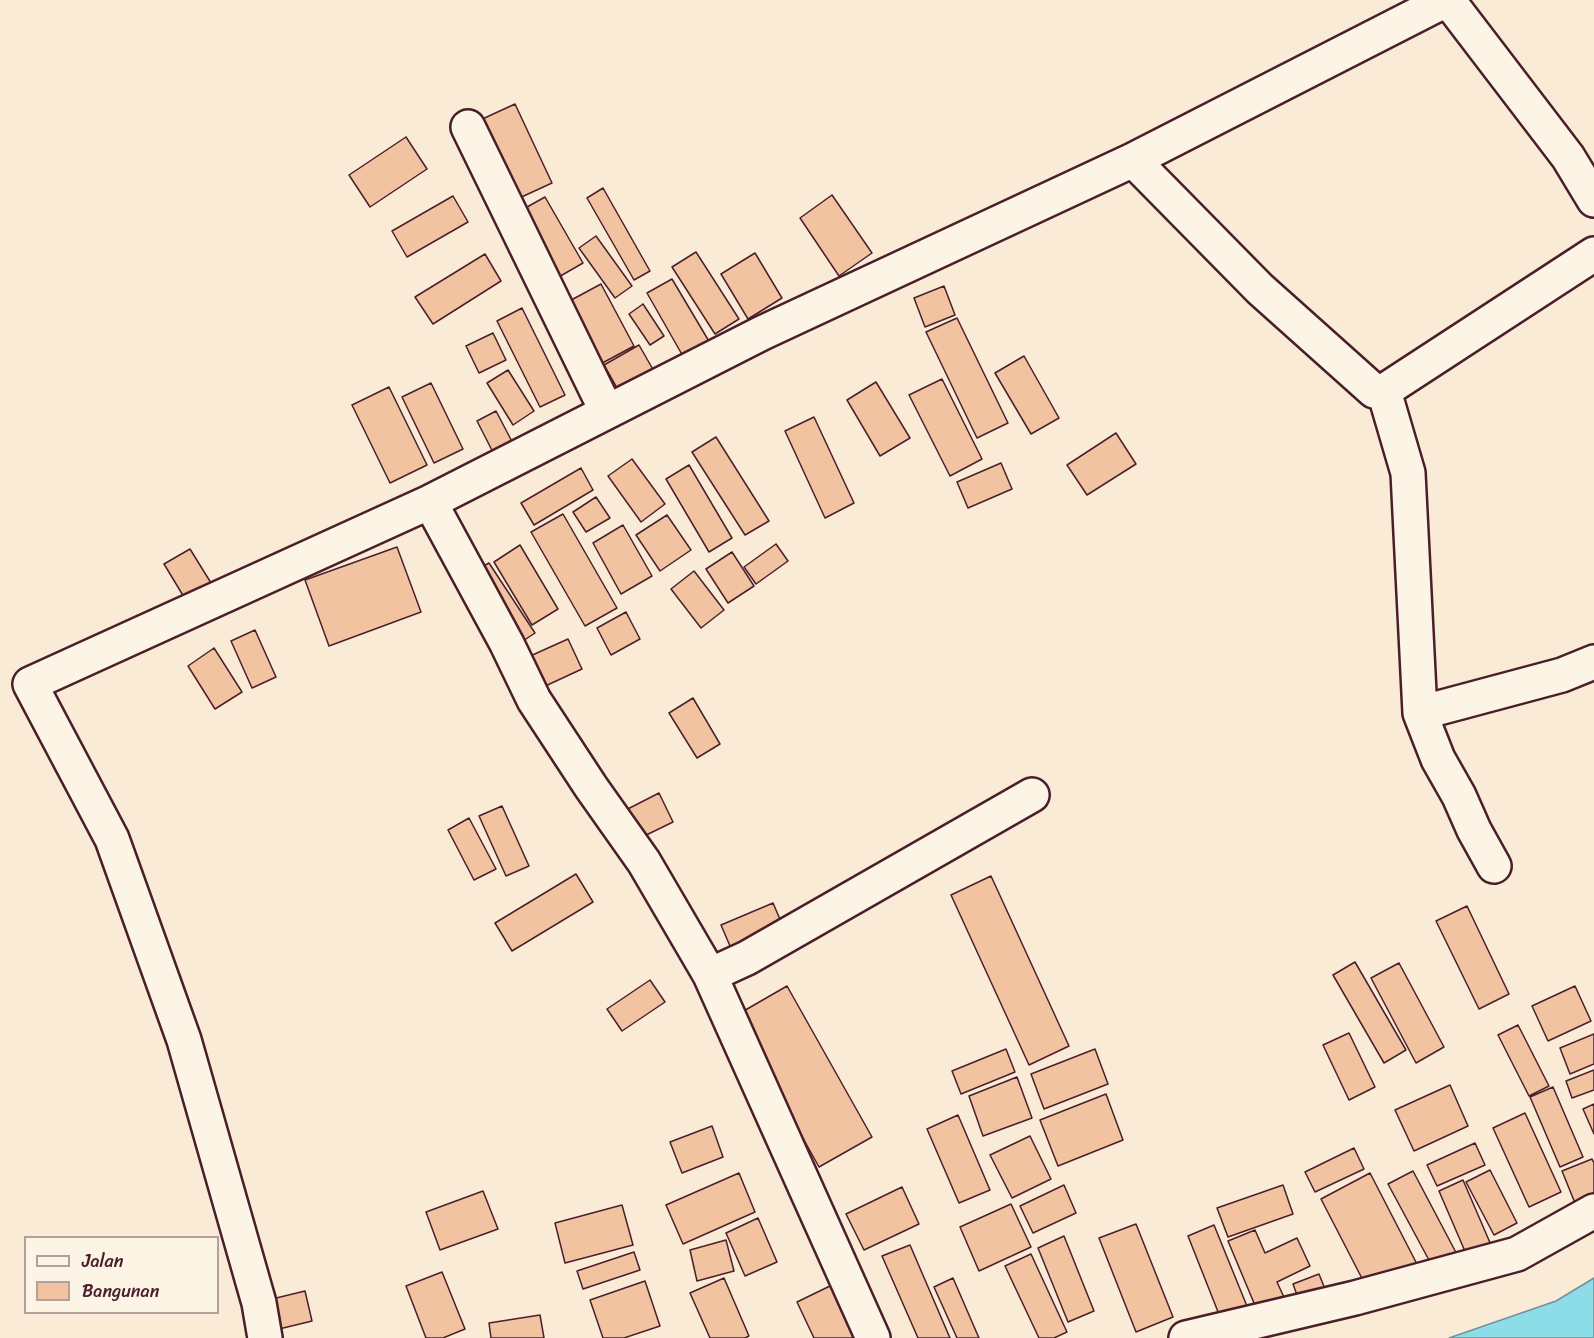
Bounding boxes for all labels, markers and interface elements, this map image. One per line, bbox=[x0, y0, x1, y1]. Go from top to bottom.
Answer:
legend bbox=[24, 1236, 219, 1314]
text: Jalan bbox=[82, 1245, 123, 1277]
text: Bangunan bbox=[82, 1275, 159, 1307]

